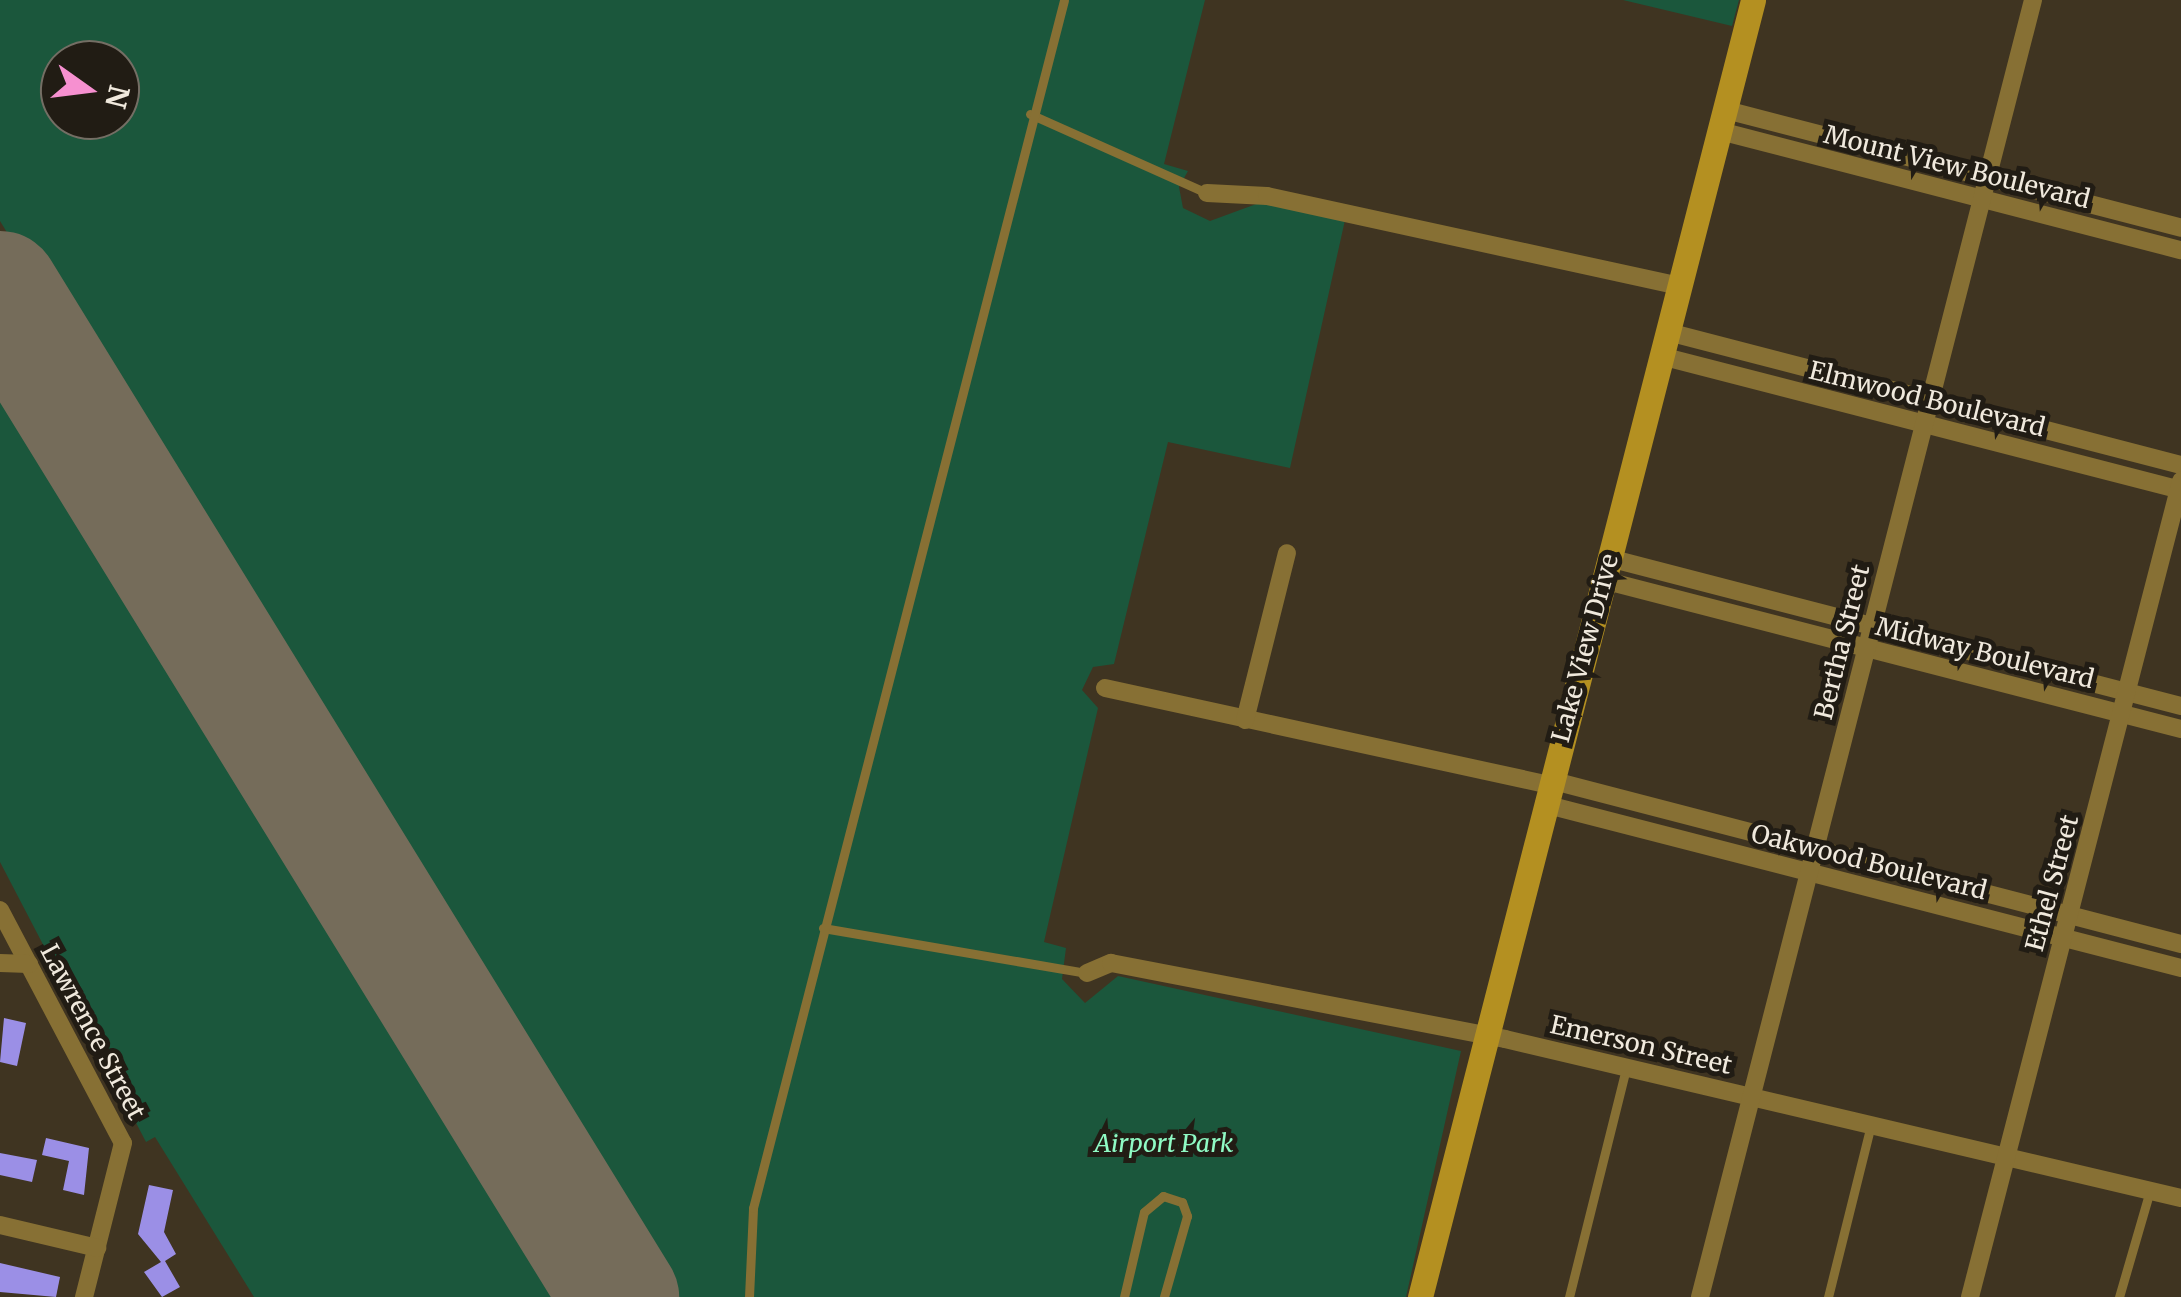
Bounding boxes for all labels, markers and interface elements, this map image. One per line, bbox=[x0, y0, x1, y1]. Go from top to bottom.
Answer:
north arrow bbox=[40, 40, 140, 140]
text: N bbox=[97, 82, 137, 112]
street label: Mount View Boulevard bbox=[1821, 119, 2093, 215]
street label: Elmwood Boulevard bbox=[1806, 355, 2048, 443]
street label: Lake View Drive bbox=[1545, 551, 1625, 745]
street label: Bertha Street bbox=[1808, 561, 1876, 723]
street label: Midway Boulevard bbox=[1873, 611, 2097, 695]
street label: Ethel Street bbox=[2019, 812, 2085, 954]
street label: Oakwood Boulevard bbox=[1748, 818, 1990, 906]
street label: Lawrence Street bbox=[34, 939, 152, 1125]
street label: Emerson Street bbox=[1547, 1010, 1735, 1080]
park label: Airport Park bbox=[1095, 1128, 1233, 1158]

